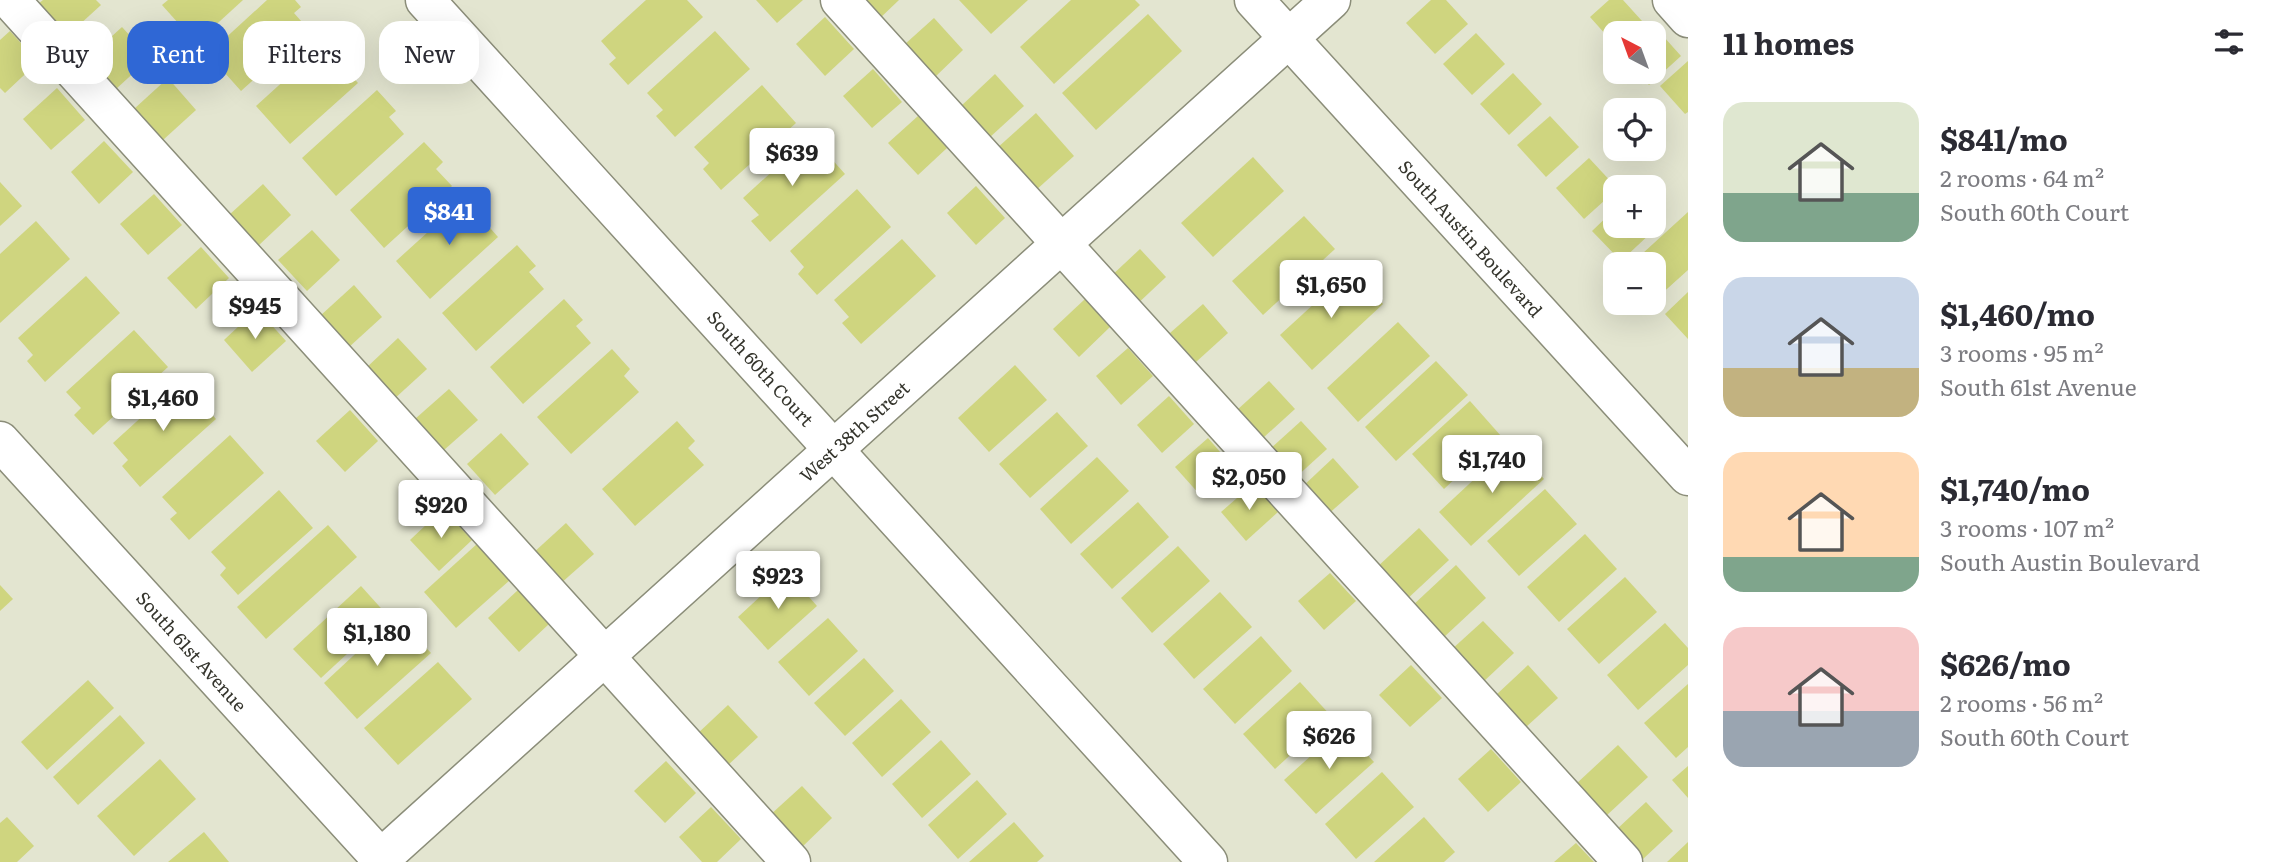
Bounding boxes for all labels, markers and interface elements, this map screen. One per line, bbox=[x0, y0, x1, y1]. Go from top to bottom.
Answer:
text: 11 homes bbox=[1723, 20, 1854, 64]
chip: Buy bbox=[21, 21, 113, 84]
chip: Rent bbox=[127, 21, 229, 84]
chip: Filters bbox=[243, 21, 365, 84]
chip: New bbox=[379, 21, 479, 84]
north arrow bbox=[1603, 21, 1666, 84]
map controls bbox=[1603, 21, 1666, 315]
icon: filters bbox=[2210, 23, 2248, 61]
button: locate bbox=[1603, 98, 1666, 161]
text: $841/mo bbox=[1940, 116, 2068, 160]
pin: $639 bbox=[751, 128, 833, 188]
icon: home bbox=[1779, 130, 1863, 214]
text: $639 bbox=[765, 134, 819, 168]
street label: South Austin Boulevard bbox=[1393, 153, 1549, 323]
text: 2 rooms · 64 m² bbox=[1940, 160, 2104, 194]
button: + bbox=[1603, 175, 1666, 238]
pin: $841 bbox=[408, 188, 490, 247]
text: $841 bbox=[424, 193, 474, 227]
text: South 60th Court bbox=[1940, 194, 2129, 228]
button: − bbox=[1603, 252, 1666, 315]
pin: $1,650 bbox=[1274, 260, 1388, 320]
text: $1,650 bbox=[1296, 266, 1366, 300]
pin: $945 bbox=[214, 282, 296, 341]
text: $945 bbox=[228, 287, 282, 321]
text: $1,460/mo bbox=[1940, 291, 2095, 335]
street label: South 60th Court bbox=[701, 304, 821, 433]
icon: home bbox=[1779, 305, 1863, 389]
text: 3 rooms · 95 m² bbox=[1940, 335, 2104, 369]
text: South 61st Avenue bbox=[1940, 369, 2137, 403]
pin: $1,460 bbox=[106, 374, 220, 433]
street label: West 38th Street bbox=[793, 374, 916, 488]
text: $1,460 bbox=[127, 379, 199, 413]
pin: $1,740 bbox=[1435, 435, 1549, 495]
text: $1,740 bbox=[1458, 441, 1526, 475]
pin: $2,050 bbox=[1192, 452, 1306, 512]
text: $2,050 bbox=[1212, 458, 1286, 492]
text: $1,740/mo bbox=[1940, 466, 2090, 510]
pin: $920 bbox=[400, 480, 482, 540]
icon: home bbox=[1779, 480, 1863, 564]
text: $920 bbox=[414, 486, 468, 520]
text: 3 rooms · 107 m² bbox=[1940, 510, 2114, 544]
text: South Austin Boulevard bbox=[1940, 544, 2200, 578]
pin: $923 bbox=[737, 552, 819, 611]
text: $923 bbox=[752, 557, 804, 591]
street label: South 61st Avenue bbox=[130, 585, 254, 717]
pin: $1,180 bbox=[320, 608, 434, 668]
text: $1,180 bbox=[343, 614, 411, 648]
text: $626/mo bbox=[1940, 641, 2071, 685]
icon: home bbox=[1779, 655, 1863, 739]
text: 2 rooms · 56 m² bbox=[1940, 685, 2103, 719]
pin: $626 bbox=[1288, 712, 1370, 771]
text: $626 bbox=[1303, 717, 1355, 751]
text: South 60th Court bbox=[1940, 719, 2129, 753]

